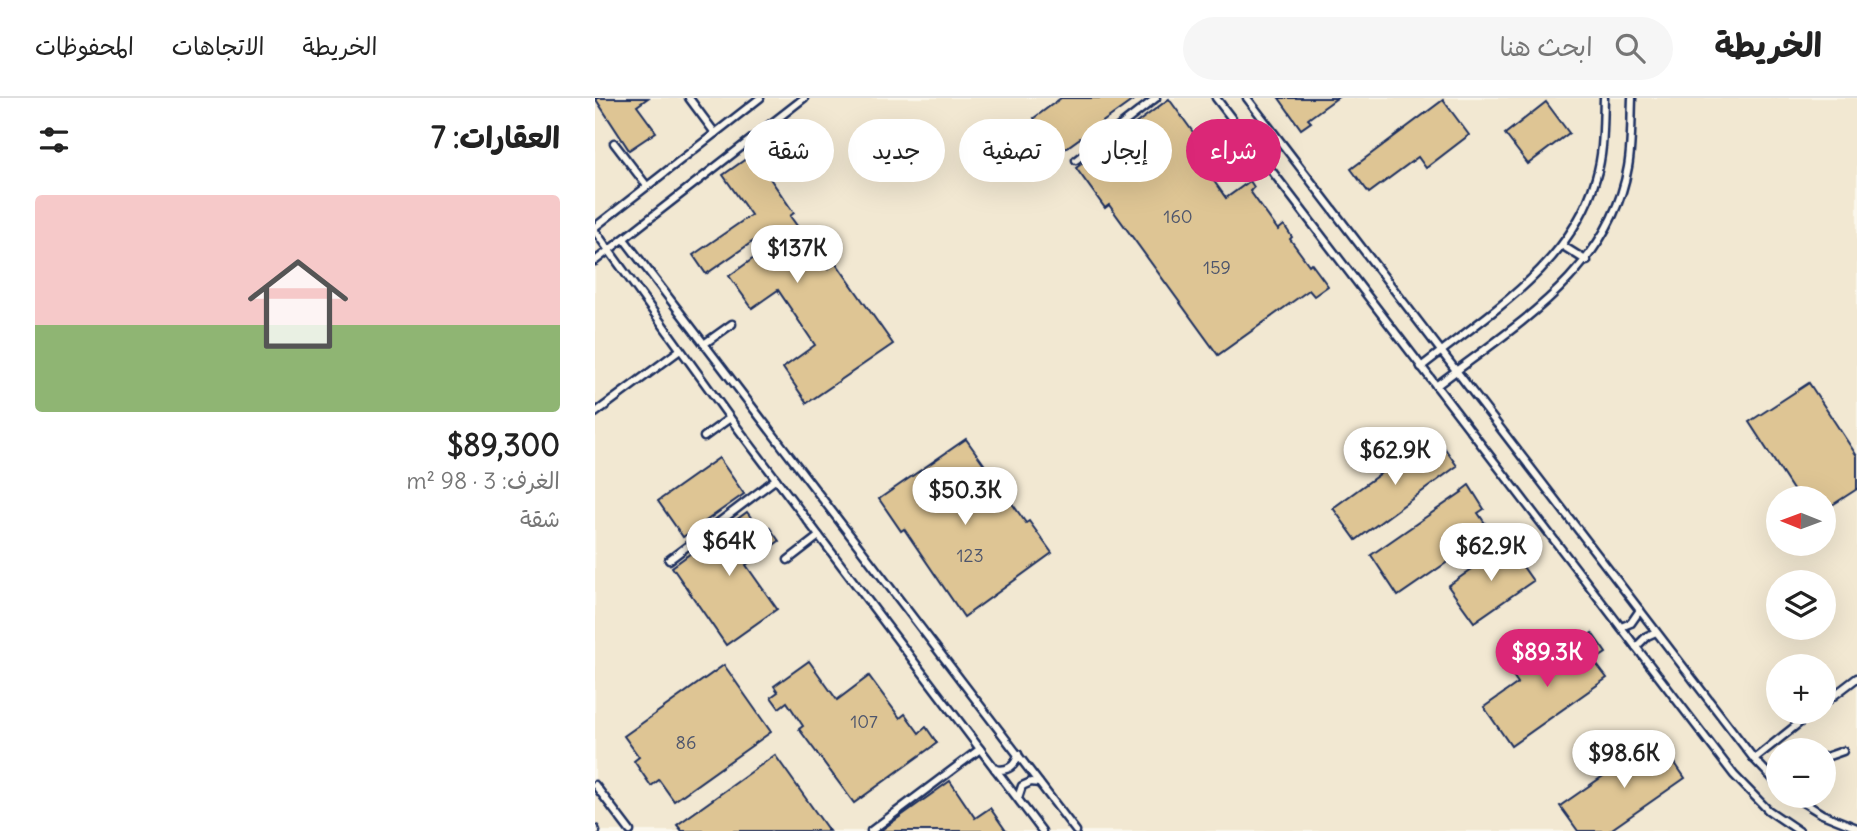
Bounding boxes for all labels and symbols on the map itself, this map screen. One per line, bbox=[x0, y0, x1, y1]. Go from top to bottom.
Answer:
house number: 160 bbox=[1163, 205, 1193, 228]
pin: $137K bbox=[748, 226, 846, 285]
house number: 159 bbox=[1203, 256, 1231, 279]
pin: $62.9K bbox=[1338, 428, 1452, 487]
pin: $50.3K bbox=[908, 468, 1022, 527]
north arrow bbox=[1766, 486, 1836, 556]
pin: $64K bbox=[688, 518, 770, 578]
pin: $62.9K bbox=[1434, 524, 1548, 583]
house number: 123 bbox=[956, 544, 984, 567]
pin: $89.3K bbox=[1490, 630, 1604, 689]
house number: 107 bbox=[850, 710, 878, 733]
pin: $98.6K bbox=[1567, 730, 1681, 790]
house number: 86 bbox=[676, 731, 696, 754]

